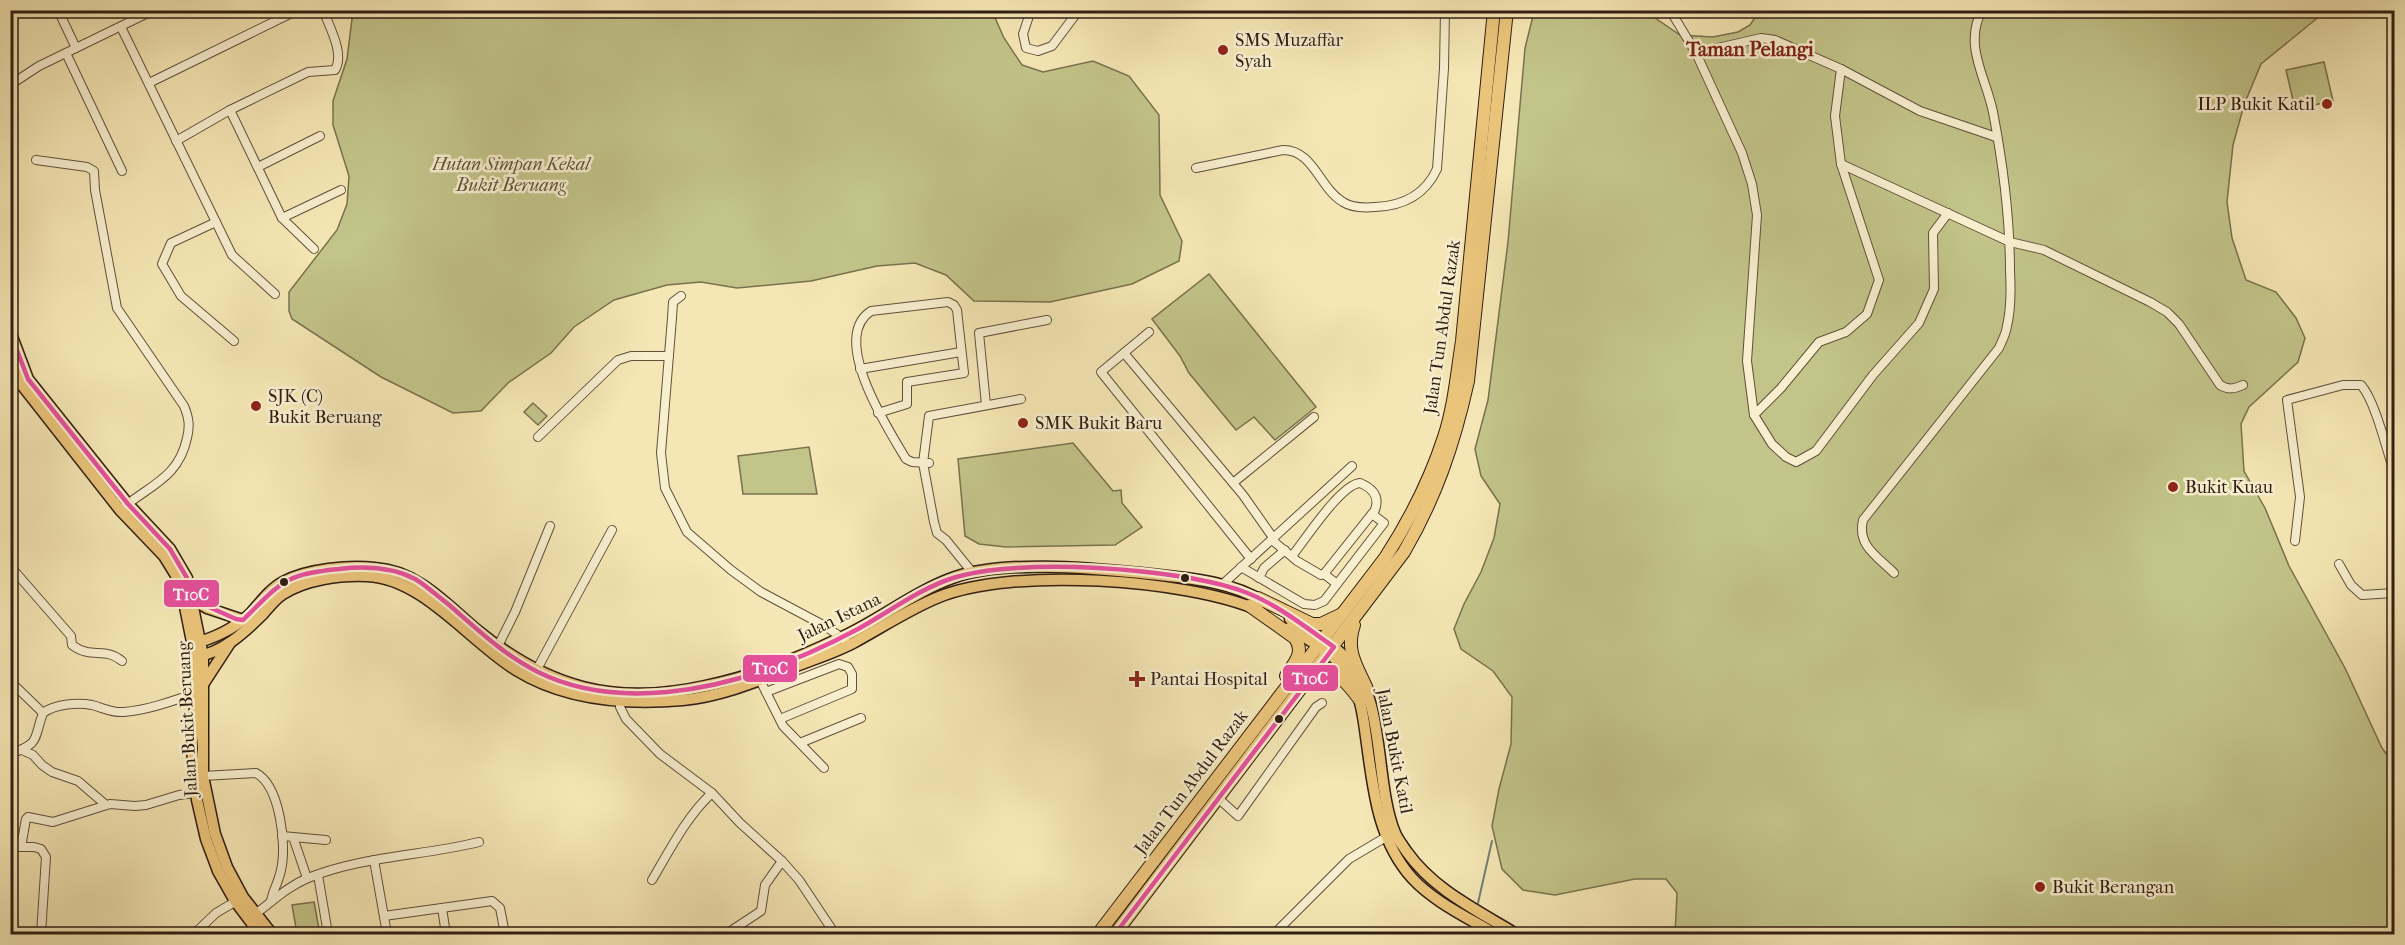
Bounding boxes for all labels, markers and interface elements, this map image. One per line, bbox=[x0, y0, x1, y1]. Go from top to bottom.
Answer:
place label: SMS Muzaffar Syah bbox=[1235, 30, 1344, 72]
district label: Taman Pelangi bbox=[1685, 38, 1815, 61]
marker: SMS Muzaffar Syah bbox=[1216, 43, 1230, 57]
place label: ILP Bukit Katil bbox=[2197, 94, 2315, 115]
marker: ILP Bukit Katil bbox=[2320, 97, 2334, 111]
park label: Hutan Simpan Kekal Bukit Beruang bbox=[431, 154, 592, 196]
street label: Jalan Tun Abdul Razak bbox=[1420, 238, 1465, 417]
place label: SJK (C) Bukit Beruang bbox=[268, 386, 382, 428]
marker: SJK (C) Bukit Beruang bbox=[249, 399, 263, 413]
place label: SMK Bukit Baru bbox=[1035, 413, 1162, 434]
marker: SMK Bukit Baru bbox=[1016, 416, 1030, 430]
place label: Bukit Kuau bbox=[2185, 477, 2273, 498]
marker: Bukit Kuau bbox=[2166, 480, 2180, 494]
unlabelled marker bbox=[1179, 572, 1191, 584]
unlabelled marker bbox=[278, 576, 290, 588]
line badge: T10C bbox=[163, 579, 220, 608]
text: T10C bbox=[172, 585, 209, 604]
street label: Jalan Istana bbox=[793, 588, 885, 647]
street label: Jalan Bukit Beruang bbox=[173, 640, 202, 799]
line badge: T10C bbox=[742, 654, 798, 683]
text: T10C bbox=[751, 659, 788, 678]
line badge: T10C bbox=[1282, 664, 1339, 692]
place label: Pantai Hospital bbox=[1150, 669, 1268, 690]
text: T10C bbox=[1291, 669, 1328, 688]
marker: Pantai Hospital bbox=[1128, 670, 1146, 688]
street label: Jalan Bukit Katil bbox=[1372, 685, 1417, 816]
street label: Jalan Tun Abdul Razak bbox=[1129, 705, 1253, 860]
unlabelled marker bbox=[1273, 713, 1285, 725]
place label: Bukit Berangan bbox=[2052, 877, 2175, 898]
marker: Bukit Berangan bbox=[2033, 880, 2047, 894]

